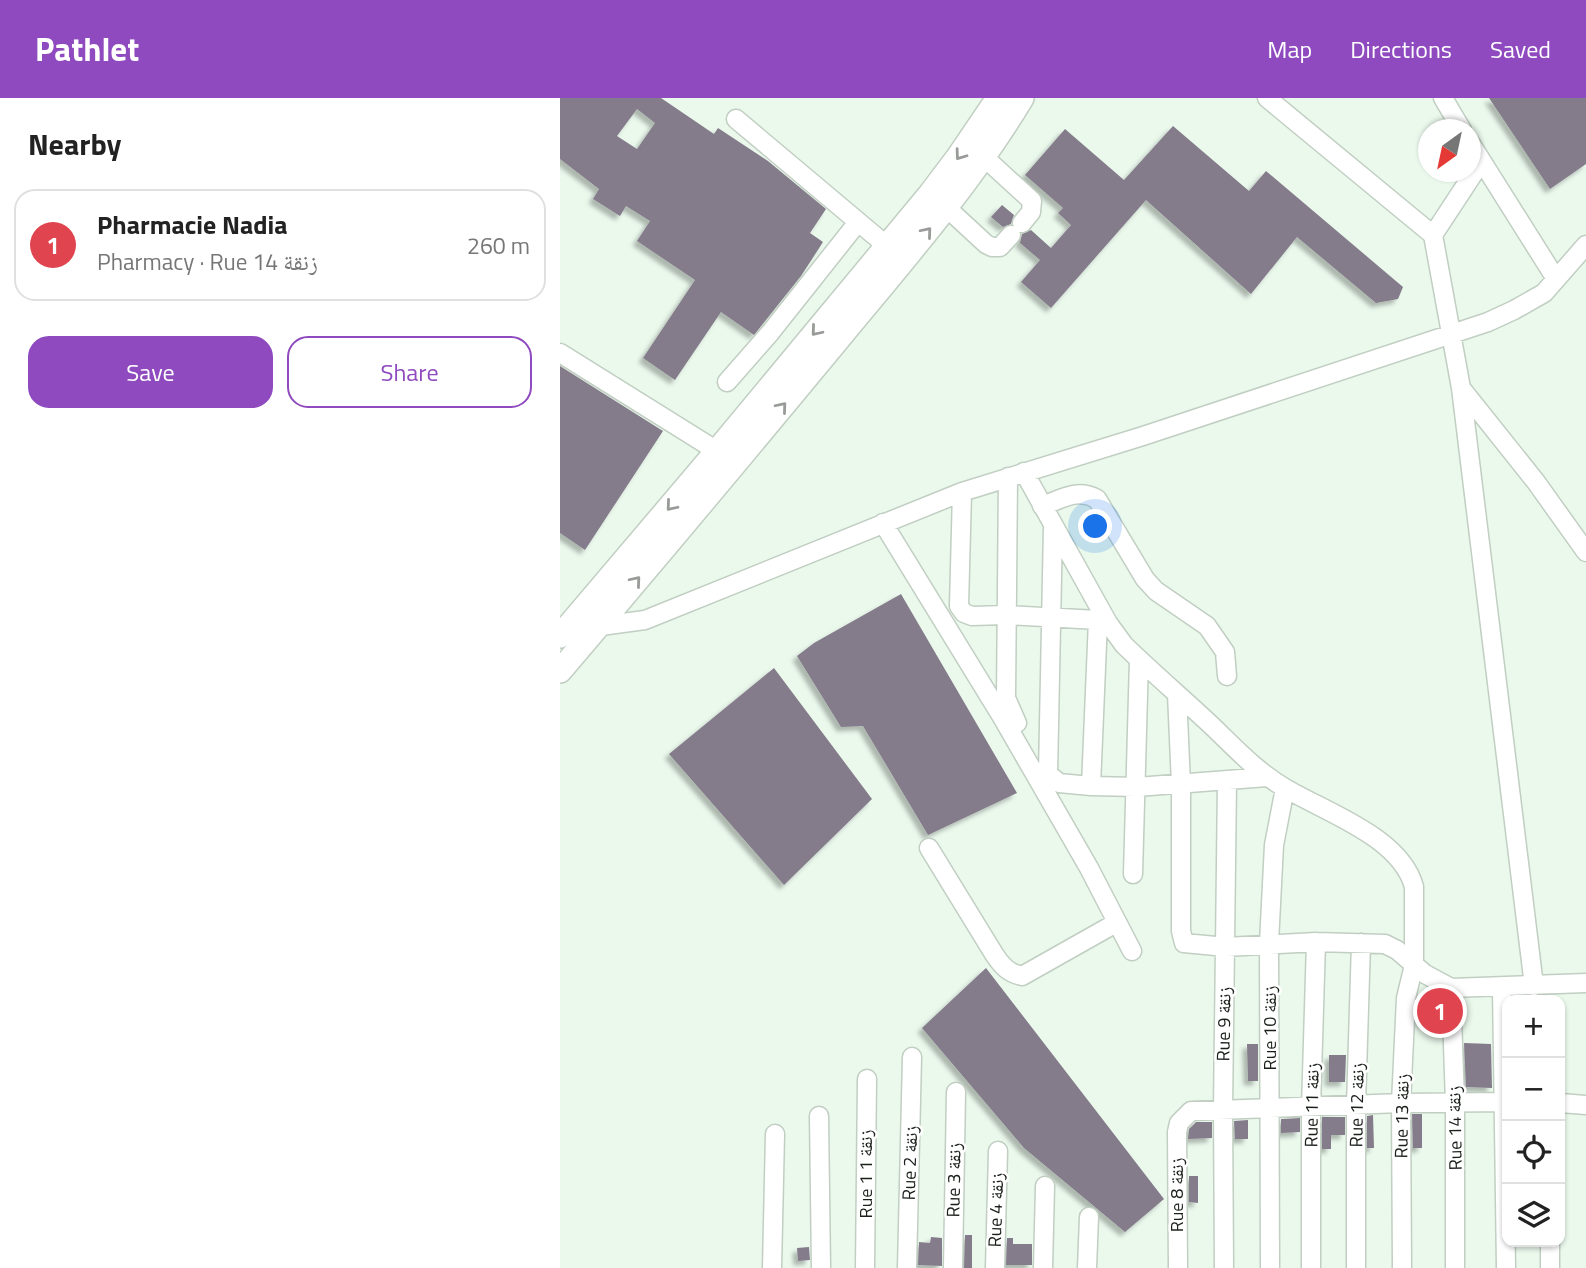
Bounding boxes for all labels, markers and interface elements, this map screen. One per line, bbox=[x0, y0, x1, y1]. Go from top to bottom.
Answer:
text: Pathlet bbox=[35, 24, 139, 74]
text: Map bbox=[1267, 31, 1312, 67]
text: Directions bbox=[1350, 31, 1452, 67]
text: Saved bbox=[1490, 31, 1551, 67]
north arrow bbox=[1418, 119, 1481, 182]
text: Nearby bbox=[28, 121, 121, 167]
one-way arrow bbox=[956, 147, 968, 160]
text: Pharmacie Nadia bbox=[97, 205, 288, 244]
one-way arrow bbox=[919, 227, 931, 240]
text: 1 bbox=[47, 228, 59, 263]
text: 260 m bbox=[467, 228, 530, 263]
text: Pharmacy · Rue 14 زنقة bbox=[97, 244, 318, 279]
one-way arrow bbox=[812, 323, 824, 336]
button: Save bbox=[28, 336, 273, 408]
button: Share bbox=[287, 336, 532, 408]
one-way arrow bbox=[774, 402, 786, 415]
one-way arrow bbox=[667, 498, 679, 511]
your location bbox=[1078, 509, 1112, 543]
one-way arrow bbox=[628, 577, 640, 590]
pin: 1 bbox=[1417, 985, 1463, 1037]
street label: Rue 9 زنقة bbox=[1209, 986, 1238, 1062]
street label: Rue 10 زنقة bbox=[1256, 986, 1283, 1070]
map controls bbox=[1502, 995, 1565, 1247]
button: + bbox=[1502, 995, 1565, 1058]
button: − bbox=[1502, 1058, 1565, 1121]
street label: Rue 11 زنقة bbox=[1297, 1062, 1326, 1148]
street label: Rue 12 زنقة bbox=[1342, 1062, 1371, 1148]
street label: Rue 13 زنقة bbox=[1387, 1073, 1416, 1159]
street label: Rue 14 زنقة bbox=[1440, 1085, 1469, 1171]
button: locate bbox=[1502, 1121, 1565, 1184]
street label: Rue 2 زنقة bbox=[895, 1125, 924, 1201]
street label: Rue 1 زنقة 1 bbox=[852, 1130, 879, 1218]
street label: Rue 3 زنقة bbox=[939, 1142, 968, 1218]
street label: Rue 8 زنقة bbox=[1163, 1158, 1190, 1232]
street label: Rue 4 زنقة bbox=[981, 1172, 1010, 1248]
button: layers bbox=[1502, 1184, 1565, 1247]

